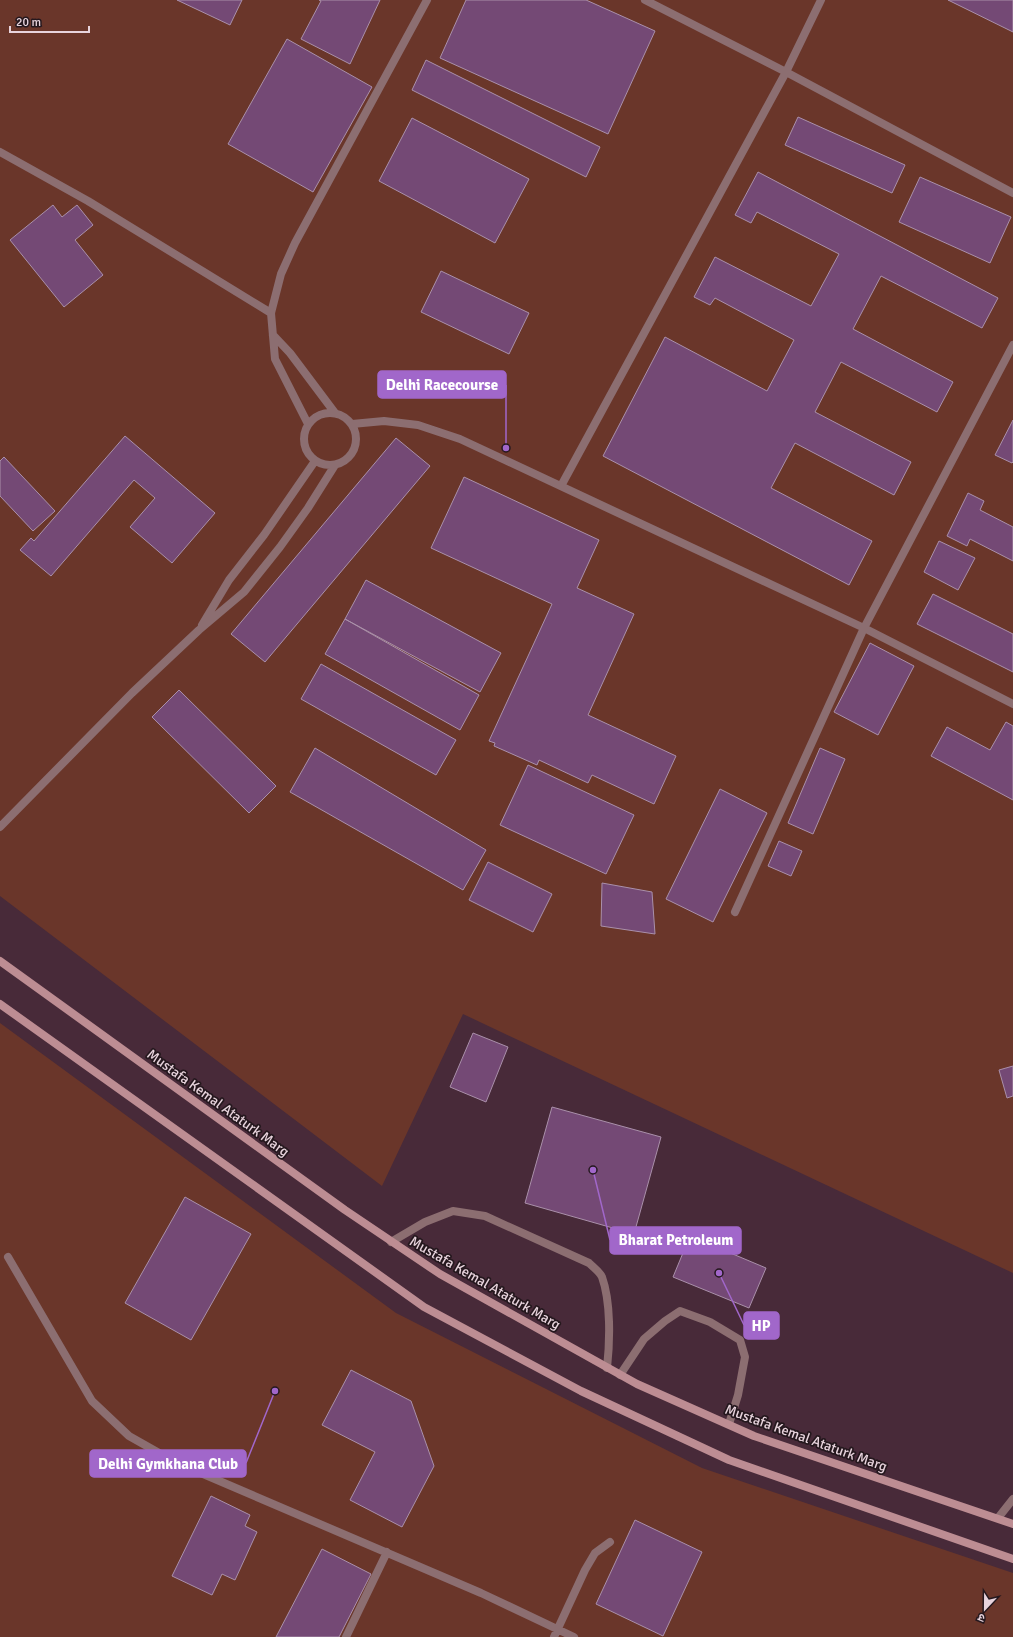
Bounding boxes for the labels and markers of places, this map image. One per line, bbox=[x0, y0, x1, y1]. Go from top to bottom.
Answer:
callout: Delhi Racecourse bbox=[378, 371, 506, 398]
callout: Bharat Petroleum bbox=[610, 1227, 741, 1254]
callout: HP bbox=[744, 1312, 779, 1339]
callout: Delhi Gymkhana Club bbox=[90, 1450, 246, 1477]

